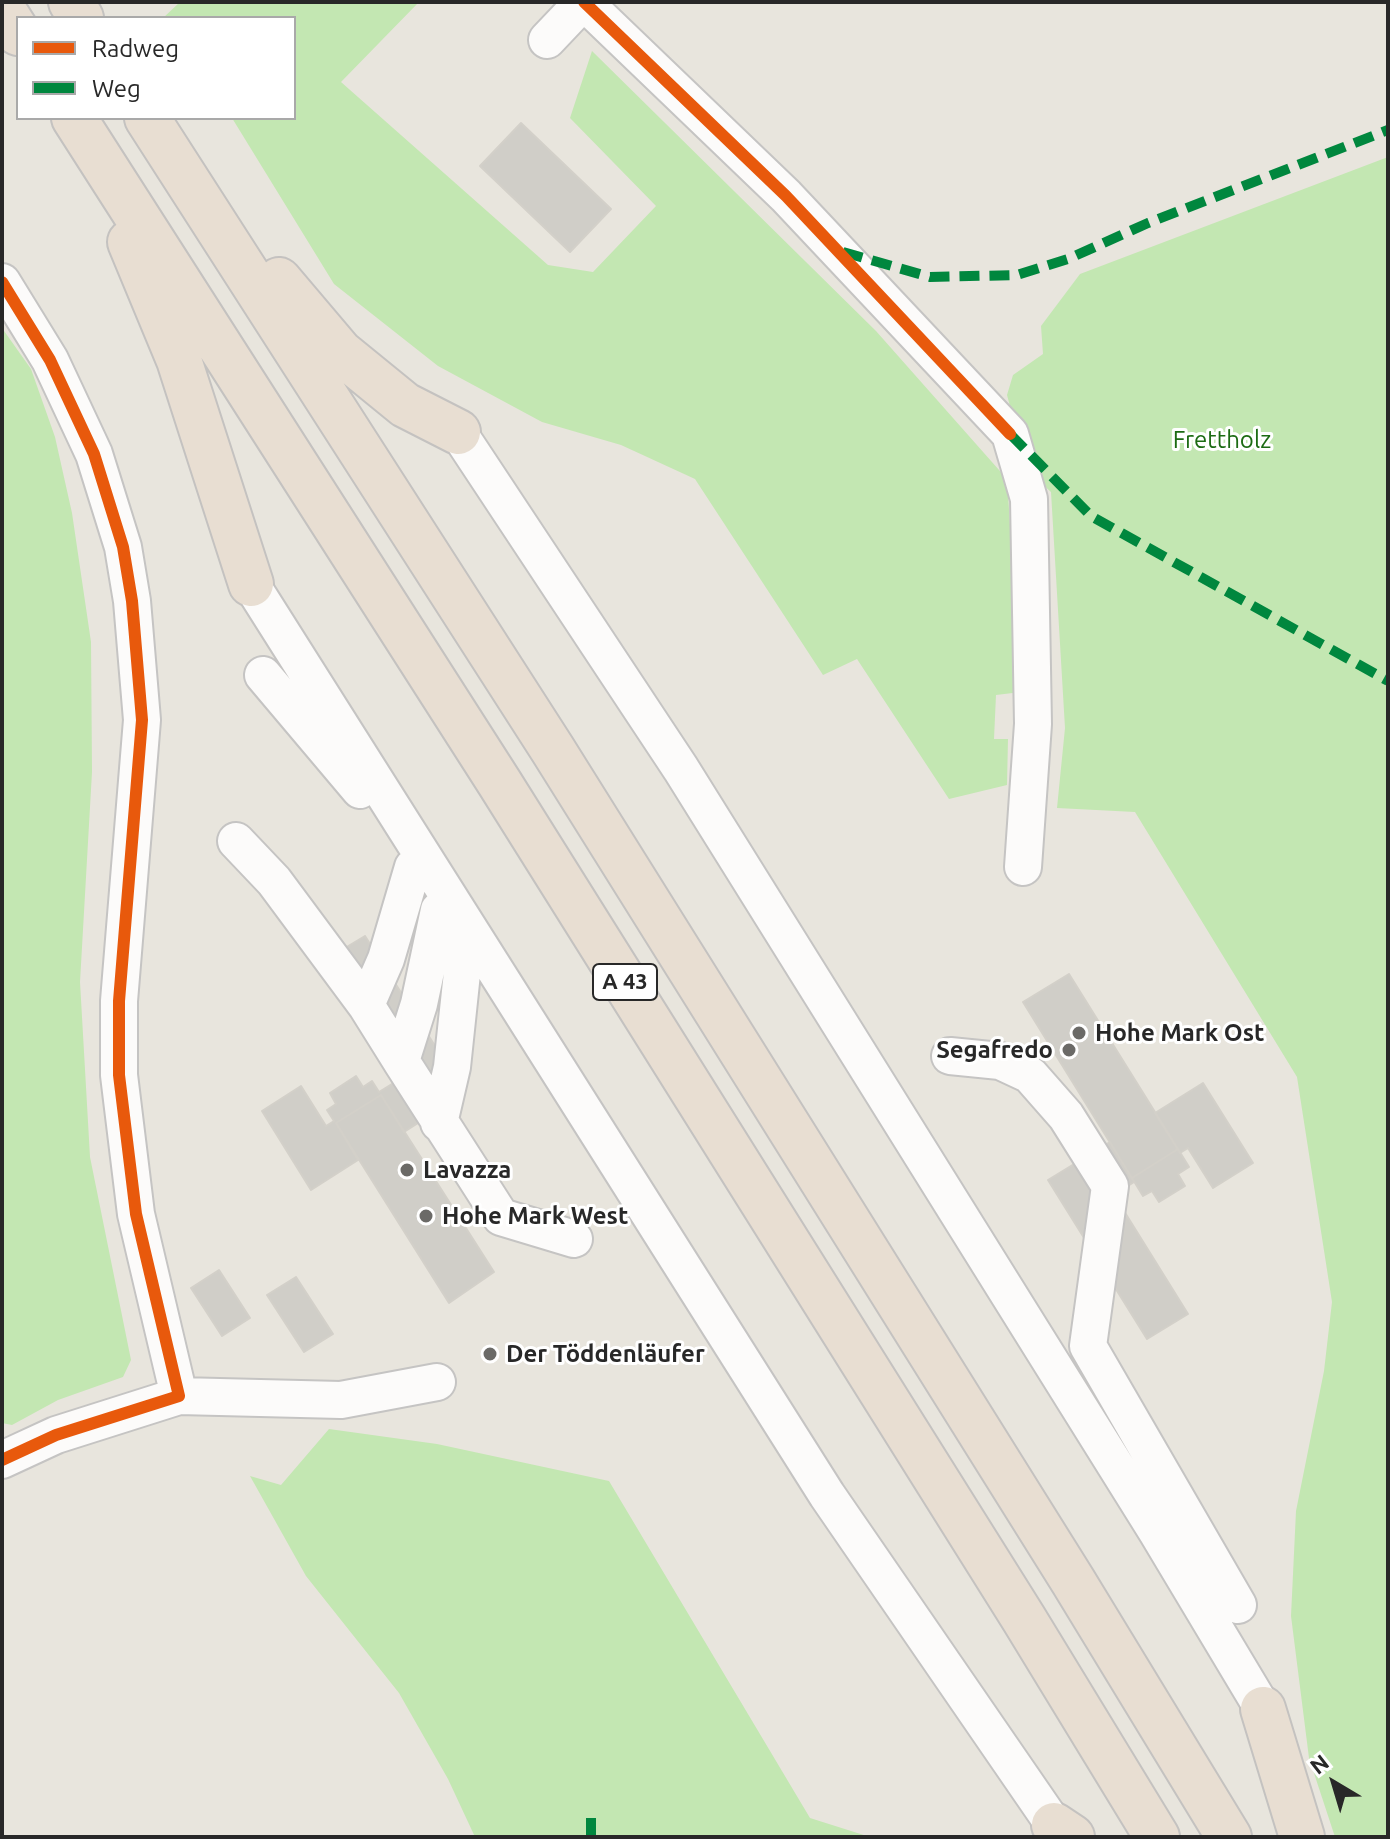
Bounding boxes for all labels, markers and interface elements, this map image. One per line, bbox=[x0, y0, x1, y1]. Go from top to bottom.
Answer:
legend bbox=[16, 16, 296, 120]
text: Radweg bbox=[92, 35, 179, 62]
text: Weg bbox=[92, 75, 141, 102]
park label: Frettholz bbox=[1173, 426, 1271, 454]
road number: A 43 bbox=[593, 964, 657, 1000]
place label: Hohe Mark Ost bbox=[1095, 1019, 1264, 1047]
marker: Hohe Mark Ost bbox=[1070, 1024, 1088, 1042]
place label: Segafredo bbox=[936, 1036, 1053, 1064]
marker: Segafredo bbox=[1060, 1041, 1078, 1059]
place label: Lavazza bbox=[423, 1156, 511, 1184]
marker: Lavazza bbox=[398, 1161, 416, 1179]
place label: Hohe Mark West bbox=[442, 1202, 628, 1230]
marker: Hohe Mark West bbox=[417, 1207, 435, 1225]
place label: Der Töddenläufer bbox=[506, 1340, 705, 1368]
marker: Der Töddenläufer bbox=[481, 1345, 499, 1363]
north arrow bbox=[1294, 1743, 1374, 1823]
text: N bbox=[1305, 1749, 1333, 1779]

